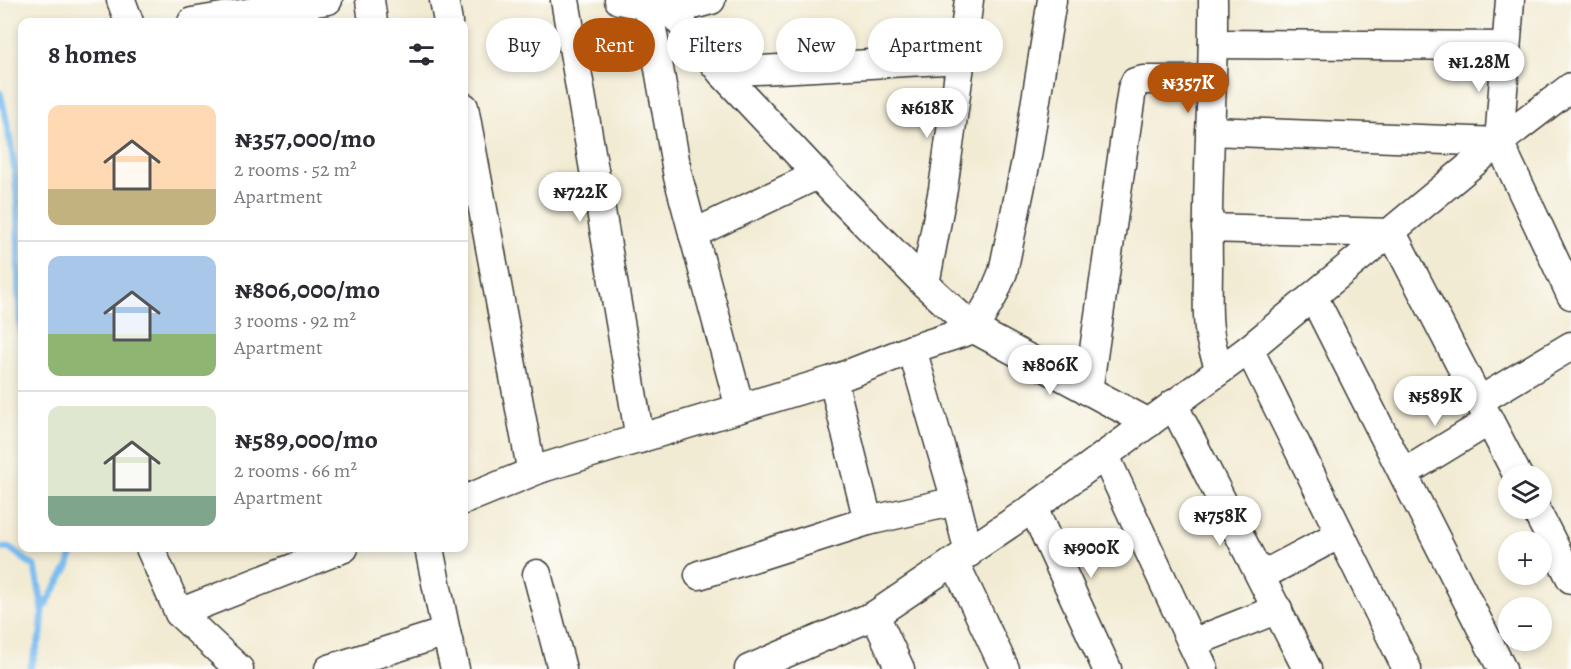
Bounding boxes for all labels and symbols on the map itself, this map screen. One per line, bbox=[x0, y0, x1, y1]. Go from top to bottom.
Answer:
pin: ₦1.28M bbox=[1430, 42, 1528, 93]
pin: ₦357K bbox=[1146, 63, 1230, 114]
pin: ₦618K bbox=[885, 88, 969, 139]
pin: ₦722K bbox=[538, 172, 622, 223]
pin: ₦806K bbox=[1008, 345, 1092, 396]
pin: ₦589K bbox=[1393, 376, 1477, 427]
pin: ₦758K bbox=[1178, 496, 1262, 547]
pin: ₦900K bbox=[1049, 528, 1133, 579]

